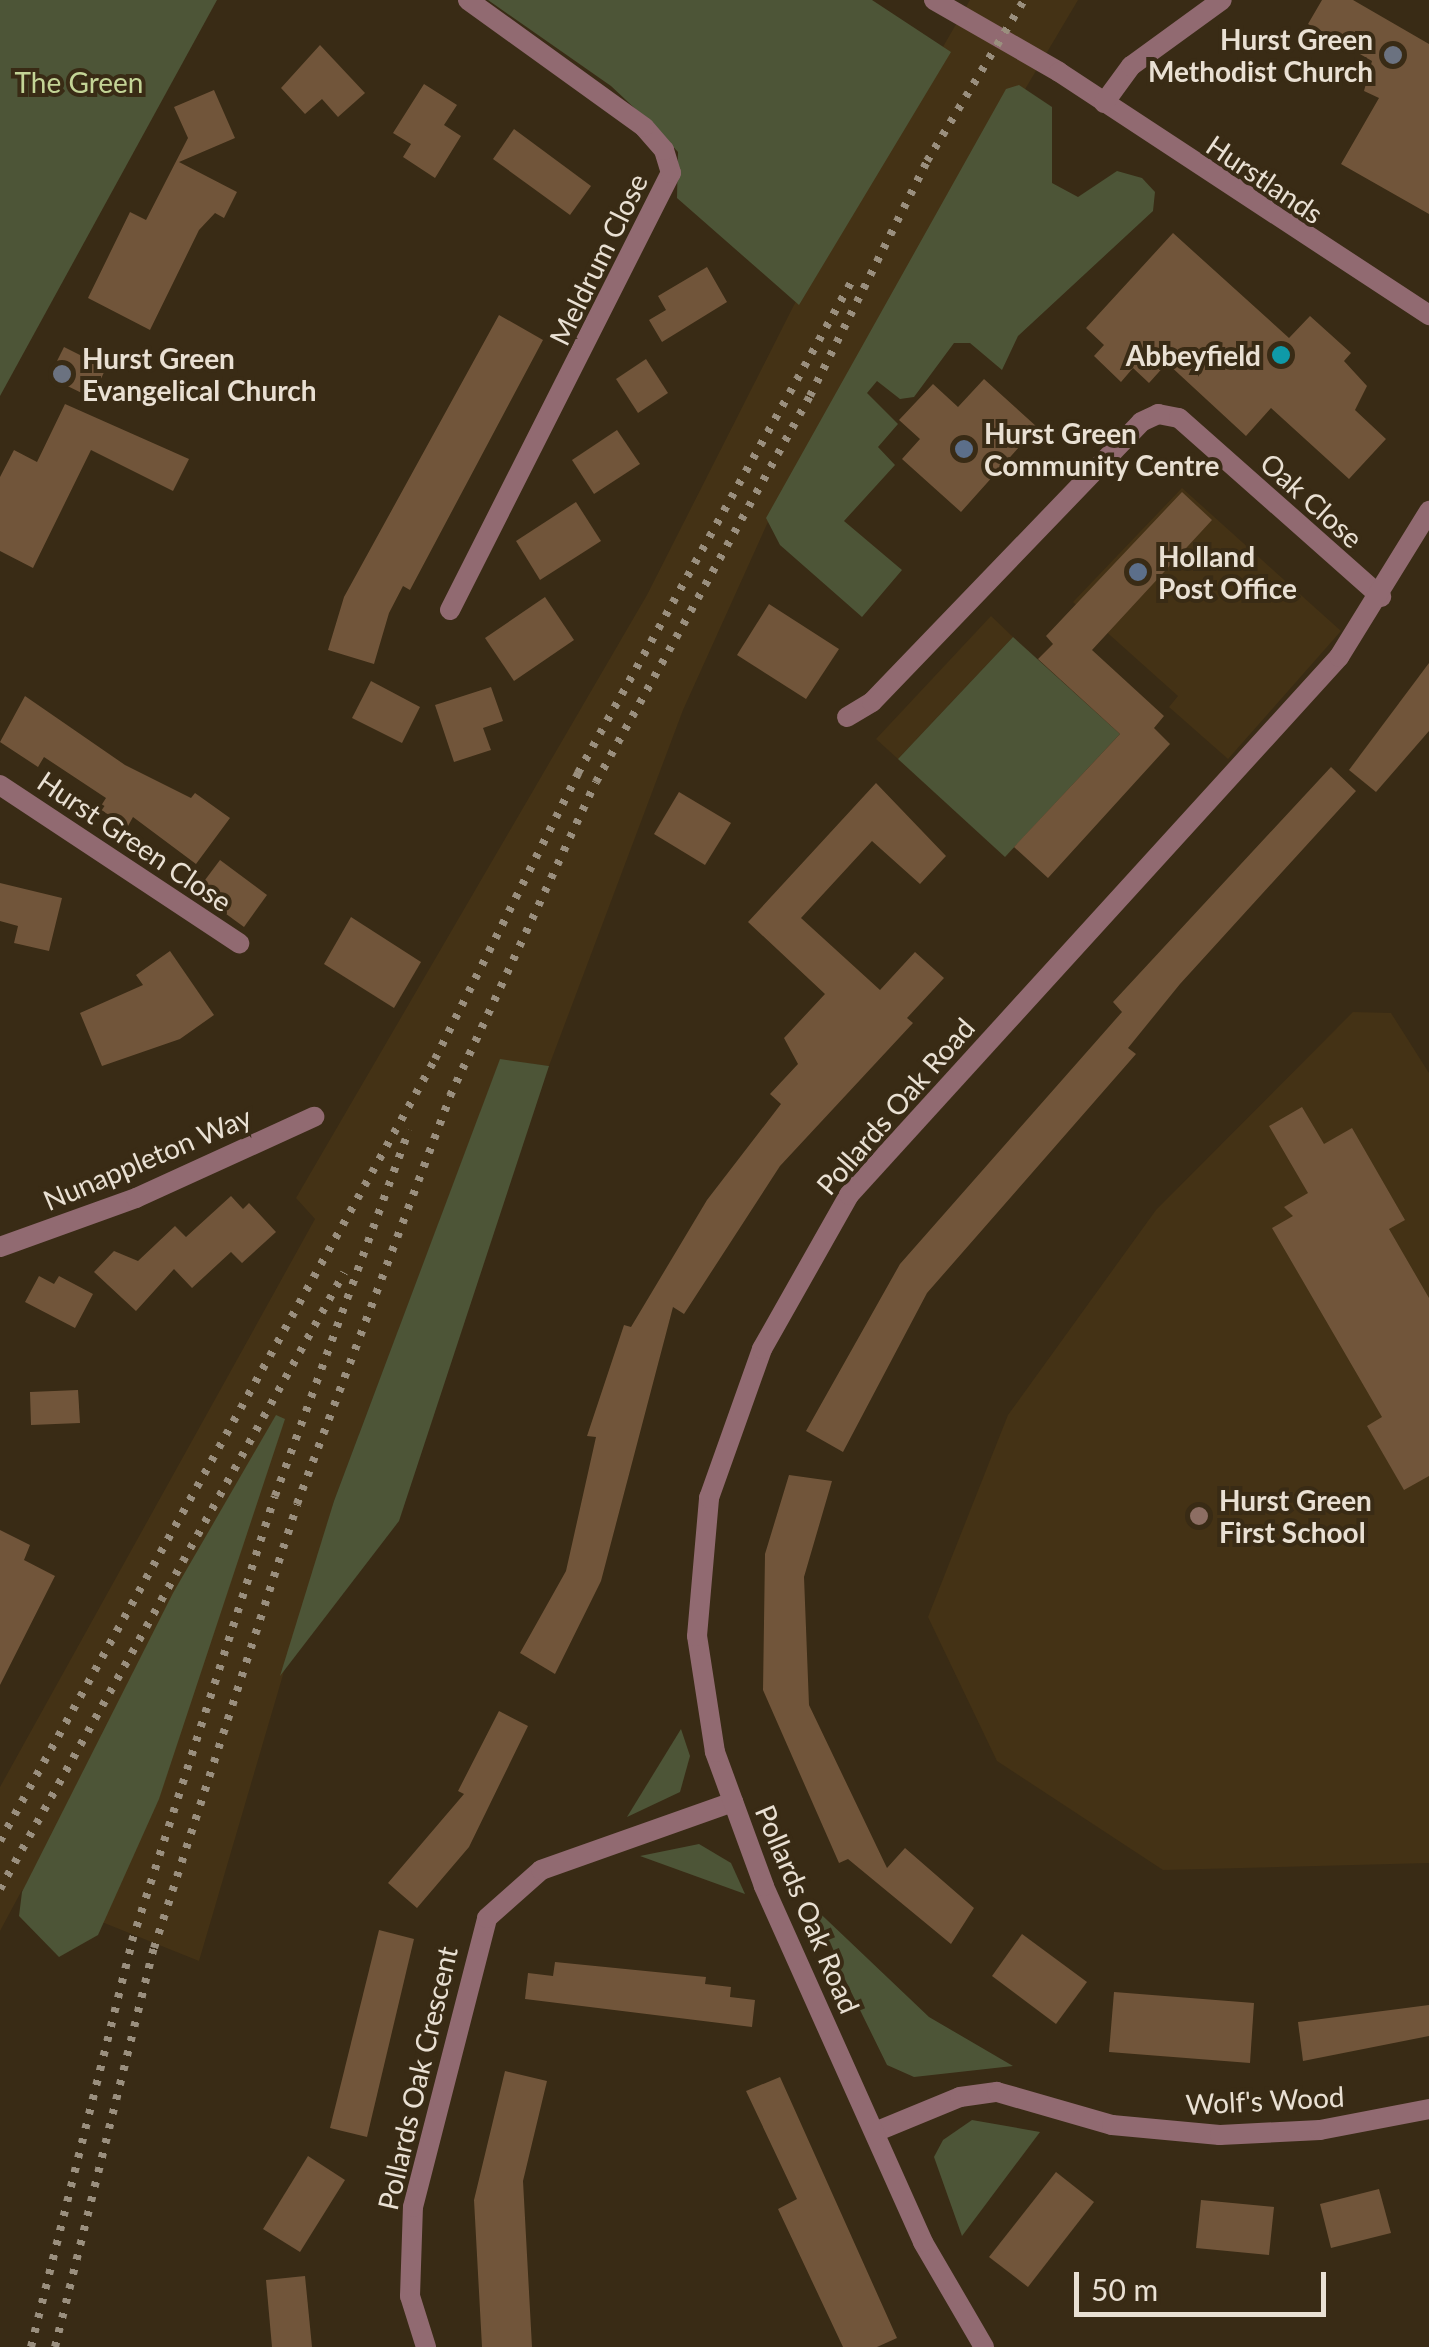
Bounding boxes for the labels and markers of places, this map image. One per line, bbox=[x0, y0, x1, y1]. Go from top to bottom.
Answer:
place label: Hurst Green Methodist Church bbox=[1148, 22, 1373, 88]
marker: Hurst Green Methodist Church bbox=[1382, 44, 1404, 66]
place label: Abbeyfield bbox=[1126, 338, 1261, 372]
place label: Hurst Green Evangelical Church bbox=[82, 341, 316, 407]
marker: Abbeyfield bbox=[1270, 344, 1292, 366]
marker: Hurst Green Evangelical Church bbox=[51, 363, 73, 385]
place label: Hurst Green Community Centre bbox=[984, 416, 1220, 482]
marker: Hurst Green Community Centre bbox=[953, 438, 975, 460]
place label: Holland Post Office bbox=[1158, 539, 1297, 605]
marker: Holland Post Office bbox=[1127, 561, 1149, 583]
place label: Hurst Green First School bbox=[1219, 1483, 1372, 1549]
marker: Hurst Green First School bbox=[1188, 1505, 1210, 1527]

